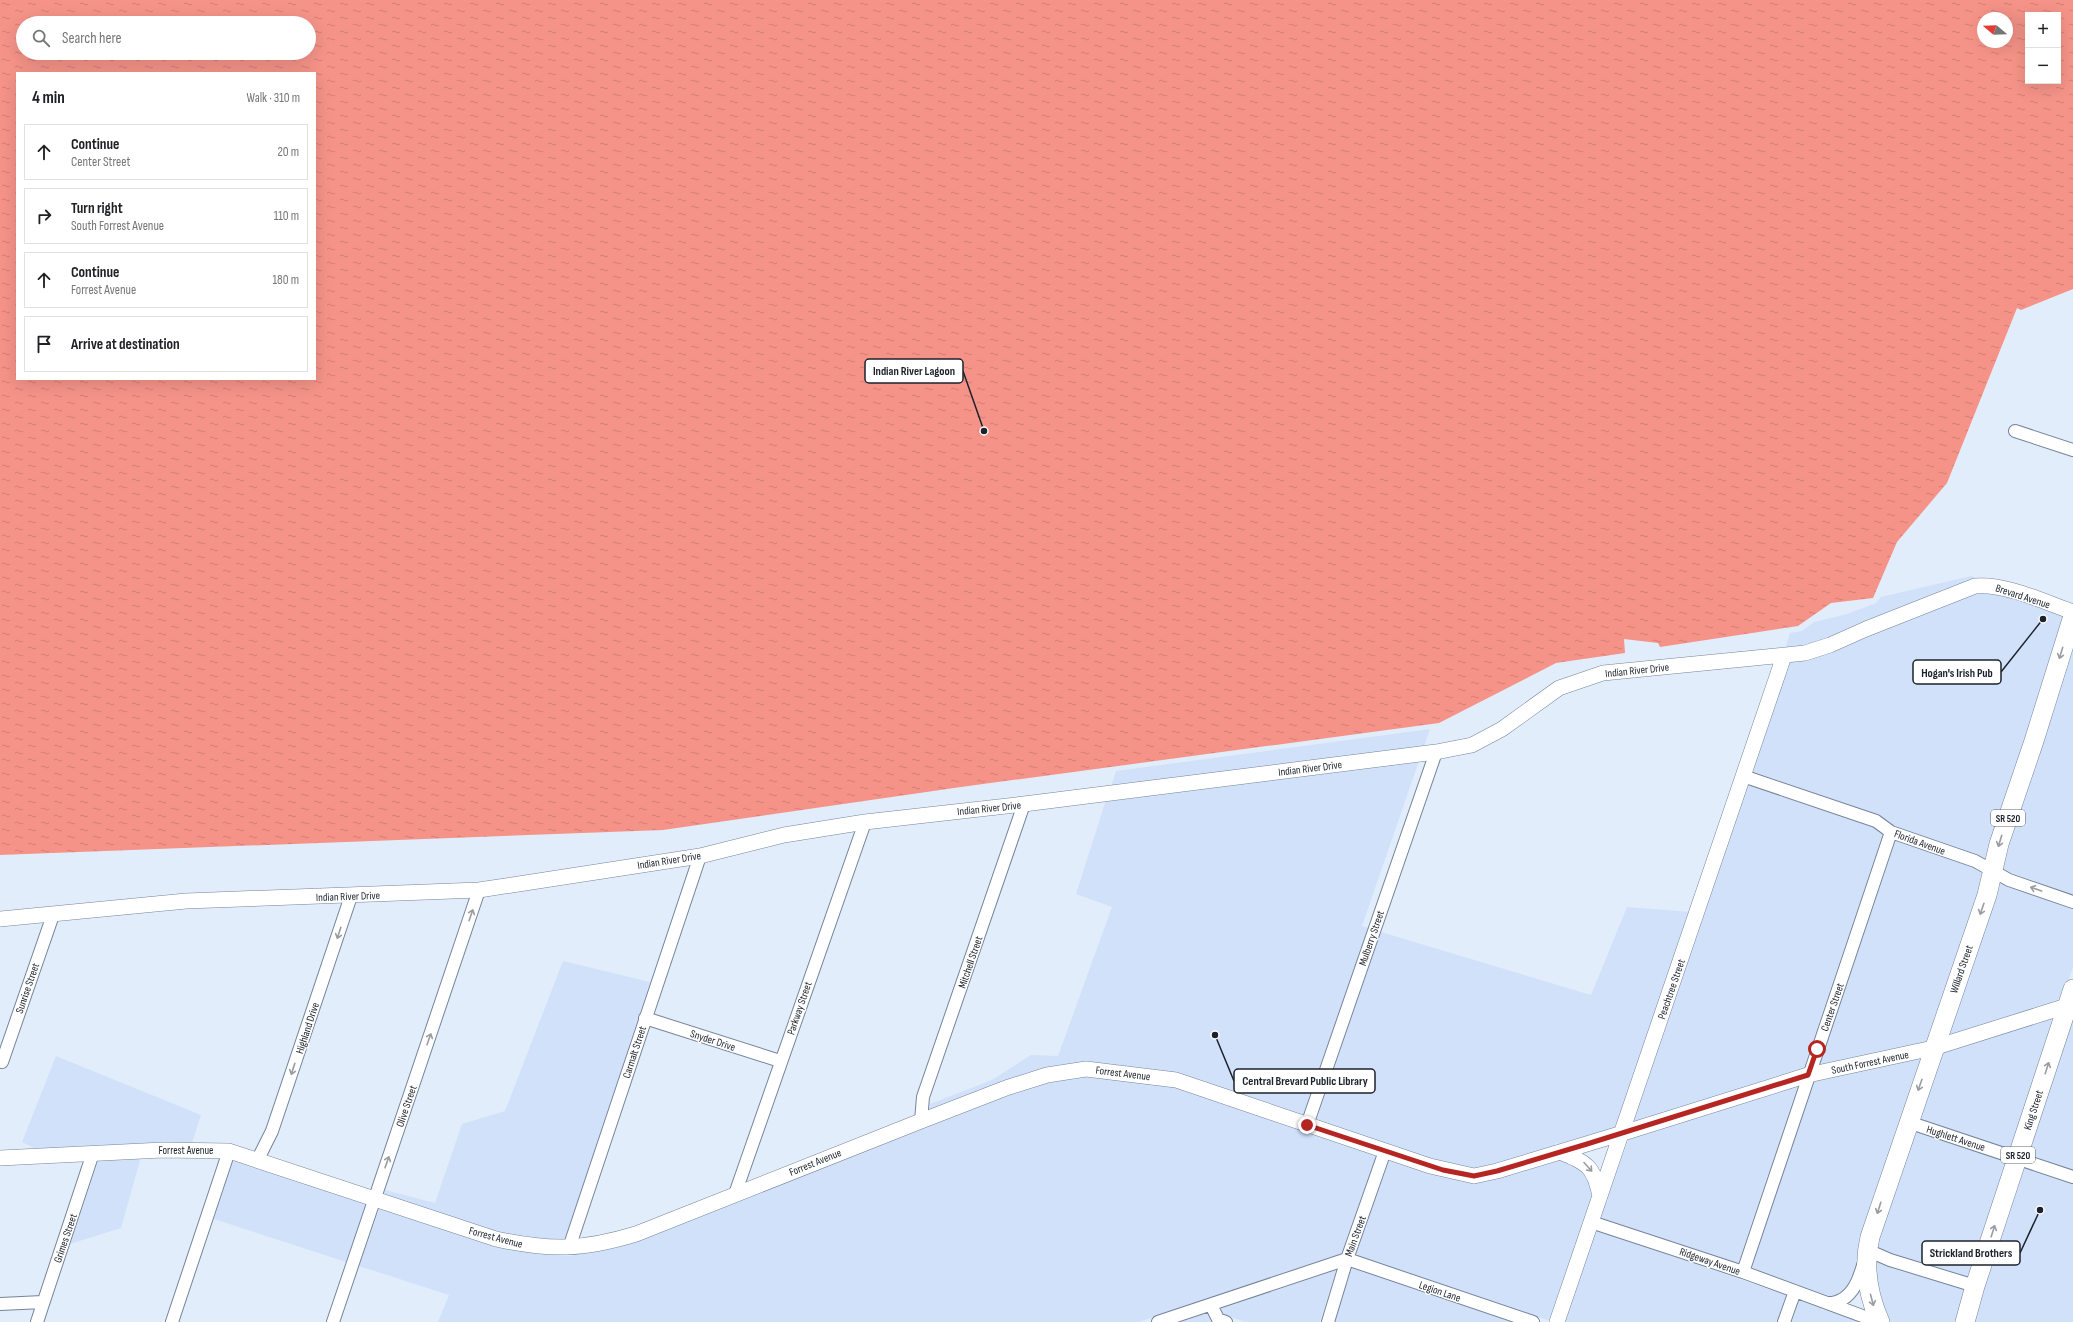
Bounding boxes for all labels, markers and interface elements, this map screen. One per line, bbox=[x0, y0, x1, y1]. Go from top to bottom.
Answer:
north arrow bbox=[1977, 12, 2013, 48]
map controls bbox=[2025, 12, 2061, 84]
button: + bbox=[2025, 12, 2061, 48]
search box bbox=[16, 16, 316, 60]
icon: search bbox=[30, 27, 52, 49]
text: Search here bbox=[62, 29, 122, 48]
button: − bbox=[2025, 48, 2061, 84]
text: 4 min bbox=[32, 88, 65, 108]
text: Walk · 310 m bbox=[247, 90, 300, 106]
text: Continue bbox=[71, 135, 120, 154]
icon: ahead bbox=[33, 141, 55, 163]
text: 20 m bbox=[277, 144, 299, 160]
text: Center Street bbox=[71, 154, 130, 170]
text: Turn right bbox=[71, 199, 123, 218]
icon: right bbox=[33, 205, 55, 227]
text: 110 m bbox=[274, 208, 299, 224]
text: South Forrest Avenue bbox=[71, 218, 164, 234]
text: Continue bbox=[71, 263, 120, 282]
icon: ahead bbox=[33, 269, 55, 291]
text: 180 m bbox=[273, 272, 299, 288]
text: Forrest Avenue bbox=[71, 282, 136, 298]
icon: arrive bbox=[33, 333, 55, 355]
text: Arrive at destination bbox=[71, 335, 180, 354]
callout: Indian River Lagoon bbox=[865, 359, 963, 383]
text: Indian River Lagoon bbox=[873, 364, 955, 379]
street label: Brevard Avenue bbox=[1994, 582, 2052, 611]
one-way arrow bbox=[2057, 647, 2065, 659]
callout: Hogan's Irish Pub bbox=[1913, 660, 2001, 684]
street label: Indian River Drive bbox=[1605, 661, 1670, 680]
text: Hogan's Irish Pub bbox=[1921, 666, 1993, 681]
street label: Indian River Drive bbox=[1277, 758, 1343, 779]
street label: Indian River Drive bbox=[957, 799, 1022, 818]
road number: SR 520 bbox=[1991, 810, 2025, 826]
street label: Florida Avenue bbox=[1892, 827, 1947, 858]
one-way arrow bbox=[1996, 835, 2003, 848]
street label: Indian River Drive bbox=[636, 849, 702, 872]
one-way arrow bbox=[2030, 885, 2043, 892]
street label: Indian River Drive bbox=[316, 889, 380, 904]
one-way arrow bbox=[1977, 903, 1985, 915]
street label: Mulberry Street bbox=[1356, 908, 1387, 968]
one-way arrow bbox=[467, 910, 475, 922]
one-way arrow bbox=[334, 926, 342, 938]
street label: Mitchell Street bbox=[955, 934, 986, 990]
street label: Willard Street bbox=[1947, 943, 1976, 995]
street label: Peachtree Street bbox=[1655, 957, 1688, 1021]
street label: Sunrise Street bbox=[13, 961, 42, 1015]
street label: Parkway Street bbox=[784, 979, 815, 1037]
street label: Center Street bbox=[1818, 981, 1847, 1033]
street label: Highland Drive bbox=[293, 1001, 322, 1055]
street label: Carmalt Street bbox=[620, 1024, 649, 1080]
street label: Snyder Drive bbox=[689, 1027, 737, 1054]
one-way arrow bbox=[426, 1032, 433, 1045]
route start bbox=[1808, 1040, 1826, 1058]
street label: South Forrest Avenue bbox=[1830, 1048, 1910, 1077]
one-way arrow bbox=[2044, 1061, 2051, 1074]
one-way arrow bbox=[289, 1063, 296, 1076]
street label: Forrest Avenue bbox=[1095, 1064, 1151, 1083]
callout: Central Brevard Public Library bbox=[1234, 1069, 1375, 1093]
text: Central Brevard Public Library bbox=[1242, 1074, 1368, 1089]
one-way arrow bbox=[1916, 1078, 1924, 1090]
street label: Olive Street bbox=[393, 1083, 420, 1129]
street label: King Street bbox=[2021, 1088, 2046, 1132]
route end bbox=[1298, 1116, 1316, 1134]
street label: Hughlett Avenue bbox=[1925, 1123, 1987, 1154]
street label: Forrest Avenue bbox=[158, 1144, 214, 1157]
street label: Forrest Avenue bbox=[787, 1146, 843, 1179]
road number: SR 520 bbox=[2001, 1147, 2035, 1163]
one-way arrow bbox=[384, 1156, 392, 1168]
one-way arrow bbox=[1584, 1162, 1593, 1173]
one-way arrow bbox=[1875, 1201, 1882, 1214]
street label: Grimes Street bbox=[51, 1211, 80, 1264]
street label: Main Street bbox=[1342, 1213, 1369, 1258]
street label: Forrest Avenue bbox=[468, 1224, 524, 1251]
one-way arrow bbox=[1990, 1225, 1997, 1238]
callout: Strickland Brothers bbox=[1922, 1241, 2020, 1265]
street label: Ridgeway Avenue bbox=[1678, 1245, 1742, 1278]
text: Strickland Brothers bbox=[1930, 1246, 2013, 1261]
street label: Legion Lane bbox=[1417, 1278, 1462, 1305]
one-way arrow bbox=[1869, 1294, 1876, 1307]

